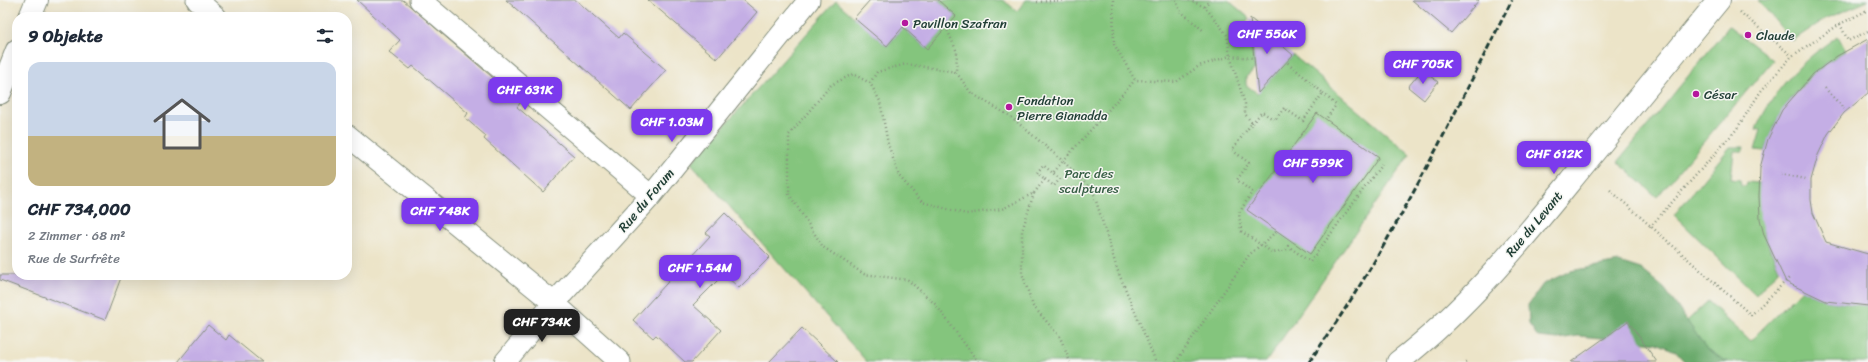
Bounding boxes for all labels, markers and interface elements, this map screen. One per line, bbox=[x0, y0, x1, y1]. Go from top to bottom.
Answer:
place label: Pavillon Szafran bbox=[913, 12, 1007, 35]
marker: Pavillon Szafran bbox=[900, 18, 910, 28]
text: 9 Objekte bbox=[28, 21, 103, 51]
pin: CHF 556K bbox=[1226, 21, 1308, 55]
text: CHF 556K bbox=[1238, 22, 1296, 45]
place label: Claude bbox=[1756, 24, 1794, 47]
icon: filters bbox=[314, 25, 336, 47]
marker: Claude bbox=[1743, 30, 1753, 40]
pin: CHF 705K bbox=[1382, 51, 1464, 85]
text: CHF 705K bbox=[1393, 52, 1453, 75]
pin: CHF 631K bbox=[484, 77, 566, 111]
text: CHF 631K bbox=[497, 78, 553, 101]
place label: César bbox=[1704, 83, 1737, 106]
icon: home bbox=[146, 88, 218, 160]
place label: Fondation Pierre Gianadda bbox=[1017, 89, 1108, 127]
marker: César bbox=[1691, 89, 1701, 99]
marker: Fondation Pierre Gianadda bbox=[1004, 102, 1014, 112]
pin: CHF 1.03M bbox=[626, 109, 718, 143]
text: CHF 1.03M bbox=[640, 110, 704, 133]
pin: CHF 612K bbox=[1513, 141, 1595, 175]
text: CHF 612K bbox=[1526, 142, 1582, 165]
pin: CHF 599K bbox=[1272, 150, 1354, 184]
text: CHF 599K bbox=[1283, 151, 1343, 174]
park label: Parc des sculptures bbox=[1058, 162, 1120, 200]
street label: Rue du Forum bbox=[612, 163, 680, 237]
street label: Rue du Levant bbox=[1499, 186, 1569, 262]
text: CHF 734,000 bbox=[28, 194, 131, 224]
pin: CHF 748K bbox=[399, 198, 481, 232]
text: CHF 748K bbox=[410, 199, 470, 222]
text: 2 Zimmer · 68 m² bbox=[28, 224, 125, 247]
text: Rue de Surfrête bbox=[28, 247, 120, 270]
pin: CHF 1.54M bbox=[654, 255, 746, 289]
text: CHF 1.54M bbox=[668, 256, 732, 279]
pin: CHF 734K bbox=[501, 309, 583, 343]
text: CHF 734K bbox=[513, 310, 571, 333]

